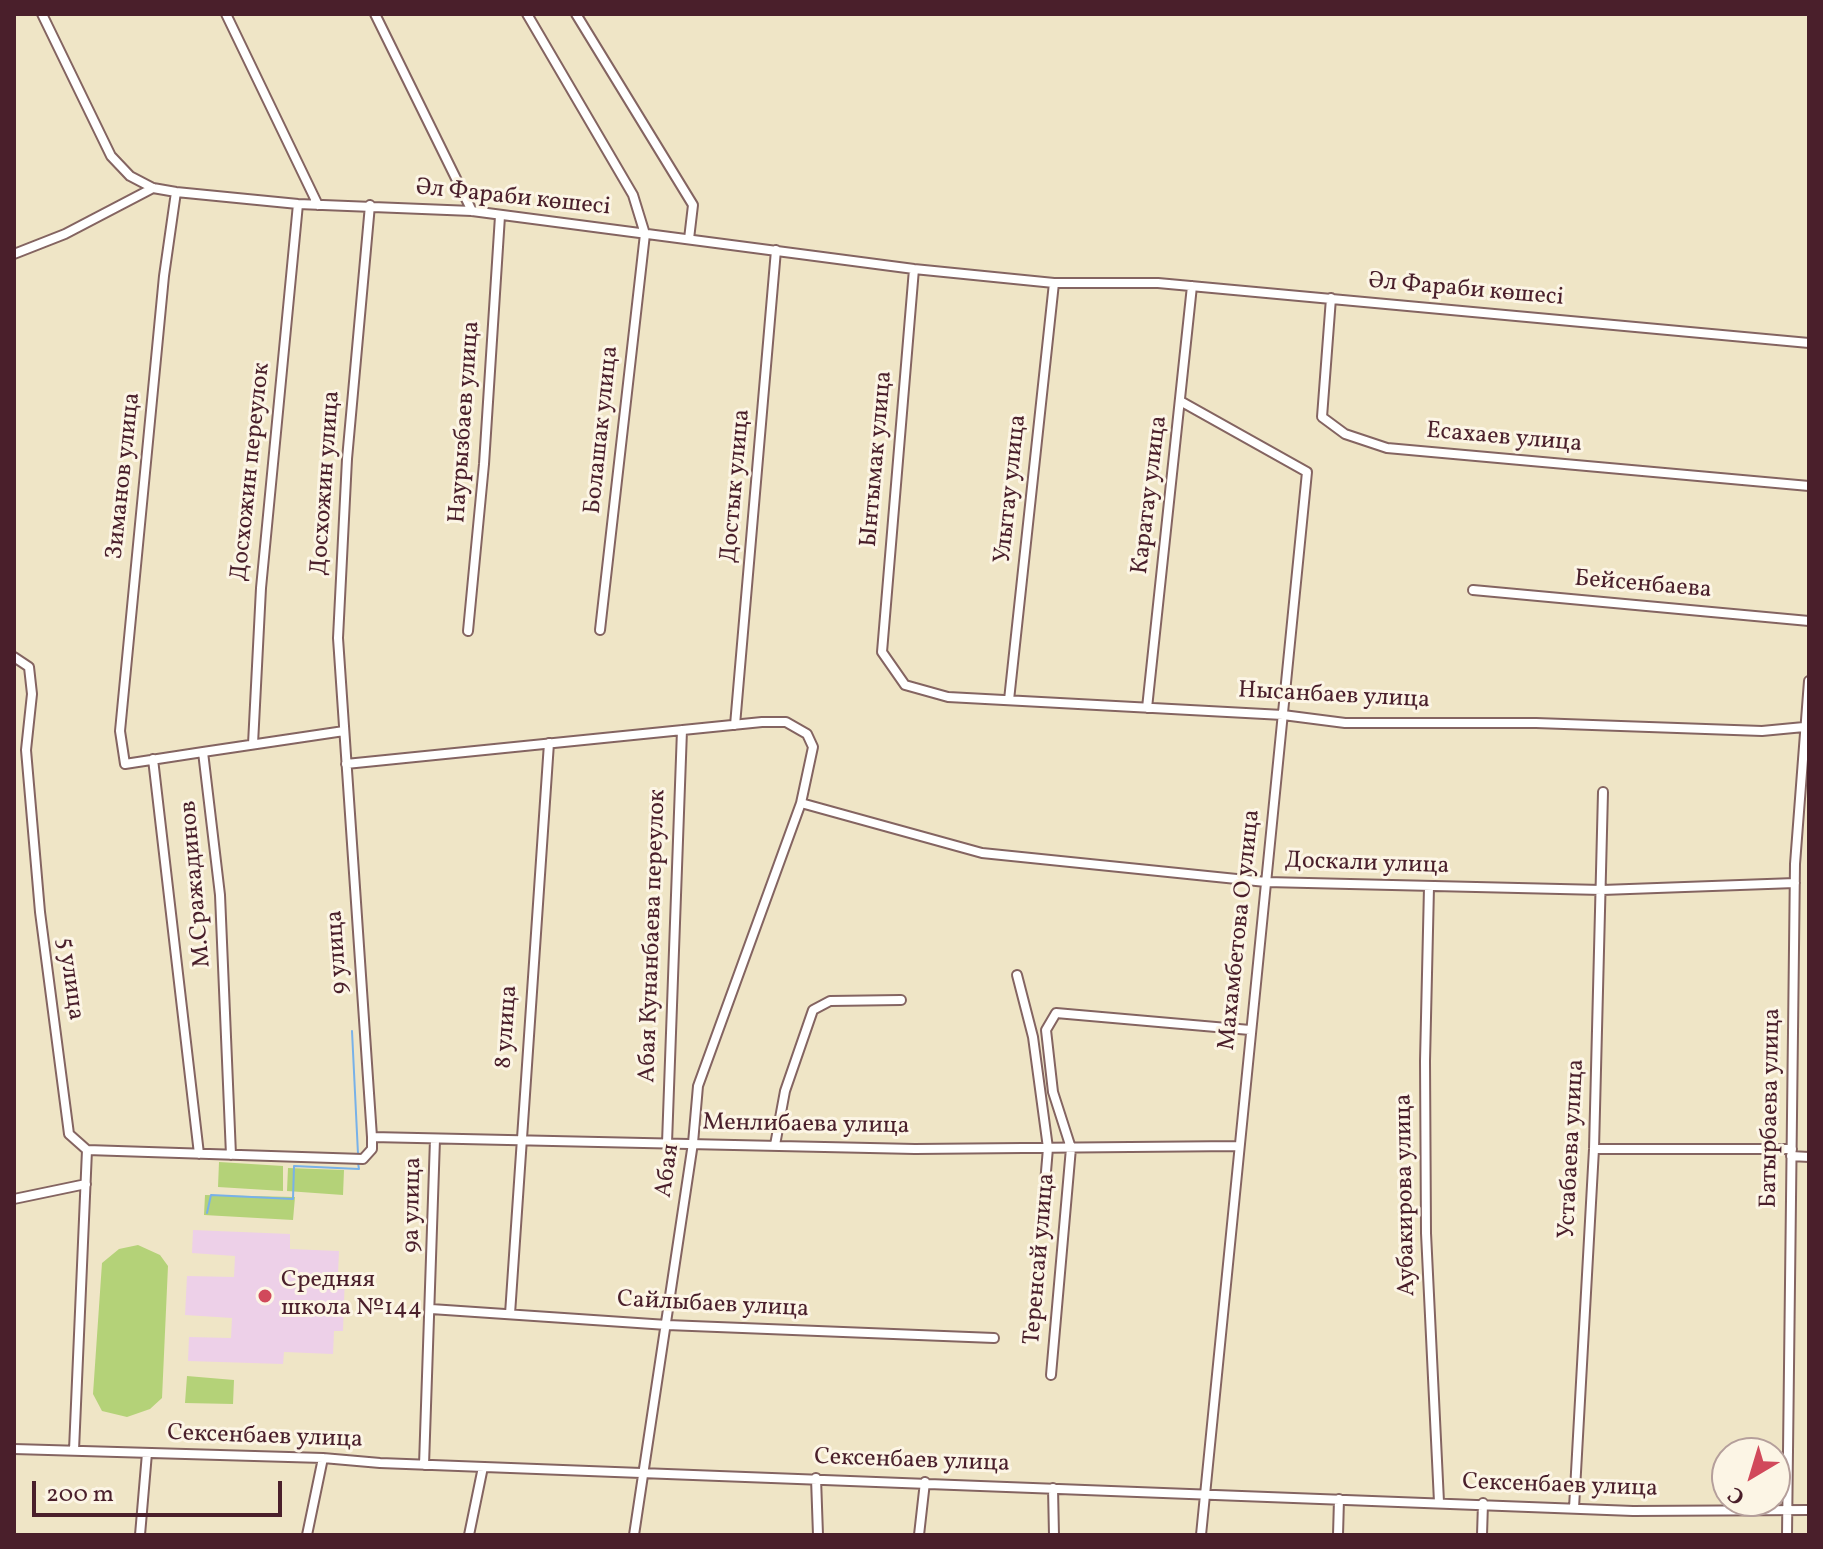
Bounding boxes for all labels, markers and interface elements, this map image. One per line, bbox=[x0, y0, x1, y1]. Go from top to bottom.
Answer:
street label: Әл Фараби көшесі bbox=[414, 174, 612, 224]
street label: Әл Фараби көшесі bbox=[1367, 268, 1565, 314]
street label: Наурызбаев улица bbox=[445, 320, 487, 524]
street label: Болашак улица bbox=[580, 345, 626, 515]
street label: Досхожин переулок bbox=[226, 361, 278, 583]
street label: Ынтымак улица bbox=[856, 370, 900, 548]
street label: Досхожин улица bbox=[306, 390, 348, 576]
street label: Зиманов улица bbox=[102, 391, 148, 561]
street label: Достык улица bbox=[716, 408, 758, 564]
street label: Улытау улица bbox=[990, 413, 1034, 565]
street label: Каратау улица bbox=[1127, 414, 1175, 576]
street label: Есахаев улица bbox=[1425, 418, 1583, 460]
street label: Бейсенбаева bbox=[1573, 566, 1713, 606]
street label: Нысанбаев улица bbox=[1237, 678, 1431, 716]
street label: Абая Кунанбаева переулок bbox=[634, 789, 674, 1083]
street label: М.Сражадинов bbox=[175, 799, 219, 969]
street label: Махамбетова О улица bbox=[1214, 808, 1268, 1052]
street label: Доскали улица bbox=[1284, 848, 1450, 882]
street label: 9 улица bbox=[322, 909, 356, 995]
street label: 5 улица bbox=[49, 936, 89, 1022]
street label: 8 улица bbox=[491, 984, 525, 1070]
street label: Батырбаева улица bbox=[1756, 1008, 1788, 1208]
street label: Устабаева улица bbox=[1554, 1058, 1592, 1240]
street label: Аубакирова улица bbox=[1391, 1093, 1423, 1297]
street label: Менлибаева улица bbox=[702, 1110, 910, 1142]
street label: Абая bbox=[651, 1142, 687, 1200]
street label: 9а улица bbox=[399, 1157, 429, 1253]
street label: Теренсай улица bbox=[1019, 1172, 1063, 1346]
place label: Средняя школа №144 bbox=[281, 1268, 422, 1324]
marker: Средняя школа №144 bbox=[256, 1287, 274, 1305]
street label: Сайлыбаев улица bbox=[616, 1287, 810, 1325]
street label: Сексенбаев улица bbox=[167, 1420, 363, 1456]
north arrow bbox=[1711, 1437, 1791, 1517]
street label: Сексенбаев улица bbox=[814, 1444, 1010, 1480]
scale bar bbox=[36, 1465, 286, 1515]
street label: Сексенбаев улица bbox=[1462, 1469, 1658, 1505]
text: 200 m bbox=[46, 1478, 114, 1512]
text: С bbox=[1722, 1478, 1752, 1511]

